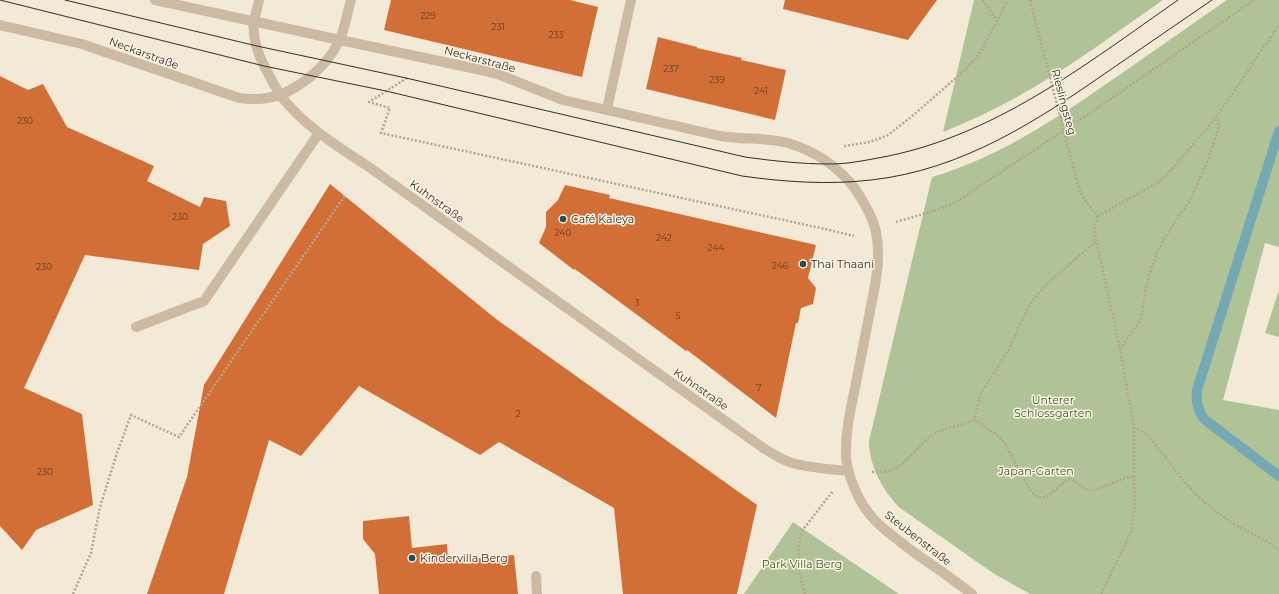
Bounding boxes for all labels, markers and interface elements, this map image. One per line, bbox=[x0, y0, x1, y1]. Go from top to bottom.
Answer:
house number: 229 bbox=[420, 10, 436, 21]
house number: 231 bbox=[491, 21, 505, 32]
house number: 233 bbox=[548, 29, 564, 40]
street label: Neckarstraße bbox=[107, 34, 181, 72]
street label: Neckarstraße bbox=[443, 43, 518, 75]
house number: 237 bbox=[663, 63, 679, 74]
street label: Rieslingsteg bbox=[1048, 68, 1080, 136]
house number: 239 bbox=[709, 74, 725, 85]
house number: 241 bbox=[754, 85, 768, 96]
house number: 230 bbox=[17, 115, 33, 126]
street label: Kuhnstraße bbox=[407, 176, 467, 226]
house number: 230 bbox=[172, 211, 188, 222]
place label: Café Kaleya bbox=[571, 212, 634, 226]
marker: Café Kaleya bbox=[558, 214, 568, 224]
house number: 240 bbox=[555, 227, 571, 238]
house number: 242 bbox=[656, 232, 672, 243]
house number: 244 bbox=[708, 242, 724, 253]
place label: Thai Thaani bbox=[811, 257, 874, 271]
marker: Thai Thaani bbox=[798, 259, 808, 269]
house number: 246 bbox=[772, 260, 789, 271]
house number: 230 bbox=[36, 261, 52, 272]
house number: 3 bbox=[634, 297, 640, 308]
house number: 5 bbox=[675, 310, 681, 321]
street label: Kuhnstraße bbox=[671, 365, 732, 413]
house number: 7 bbox=[756, 382, 762, 393]
park label: Unterer Schlossgarten bbox=[1014, 393, 1092, 420]
house number: 2 bbox=[515, 408, 521, 419]
park label: Japan-Garten bbox=[997, 464, 1074, 478]
house number: 230 bbox=[37, 466, 53, 477]
street label: Steubenstraße bbox=[882, 508, 954, 569]
place label: Kindervilla Berg bbox=[420, 551, 508, 565]
marker: Kindervilla Berg bbox=[407, 553, 417, 563]
park label: Park Villa Berg bbox=[762, 557, 842, 571]

